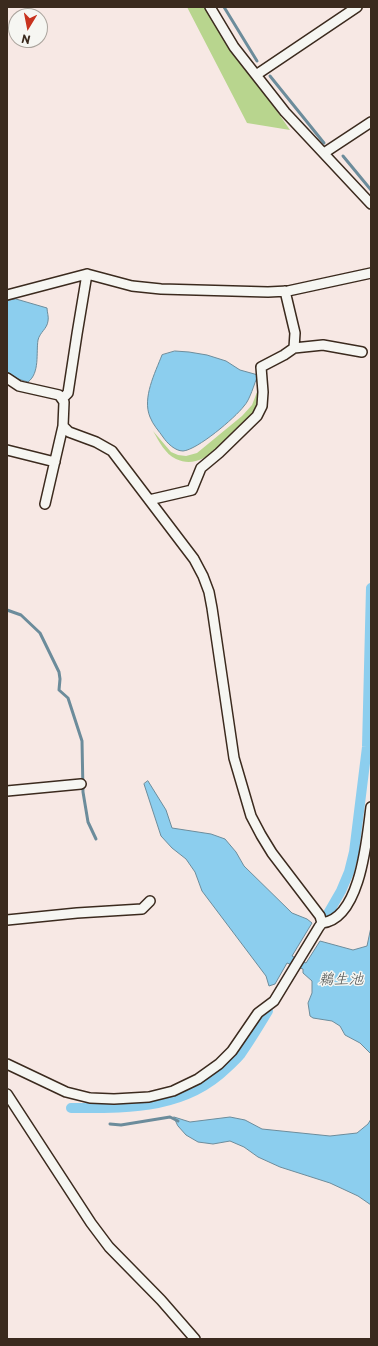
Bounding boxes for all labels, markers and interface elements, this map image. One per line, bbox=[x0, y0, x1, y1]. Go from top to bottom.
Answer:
north arrow bbox=[8, 8, 48, 48]
text: N bbox=[20, 30, 32, 48]
water label: 鵜生池 bbox=[319, 971, 363, 989]

